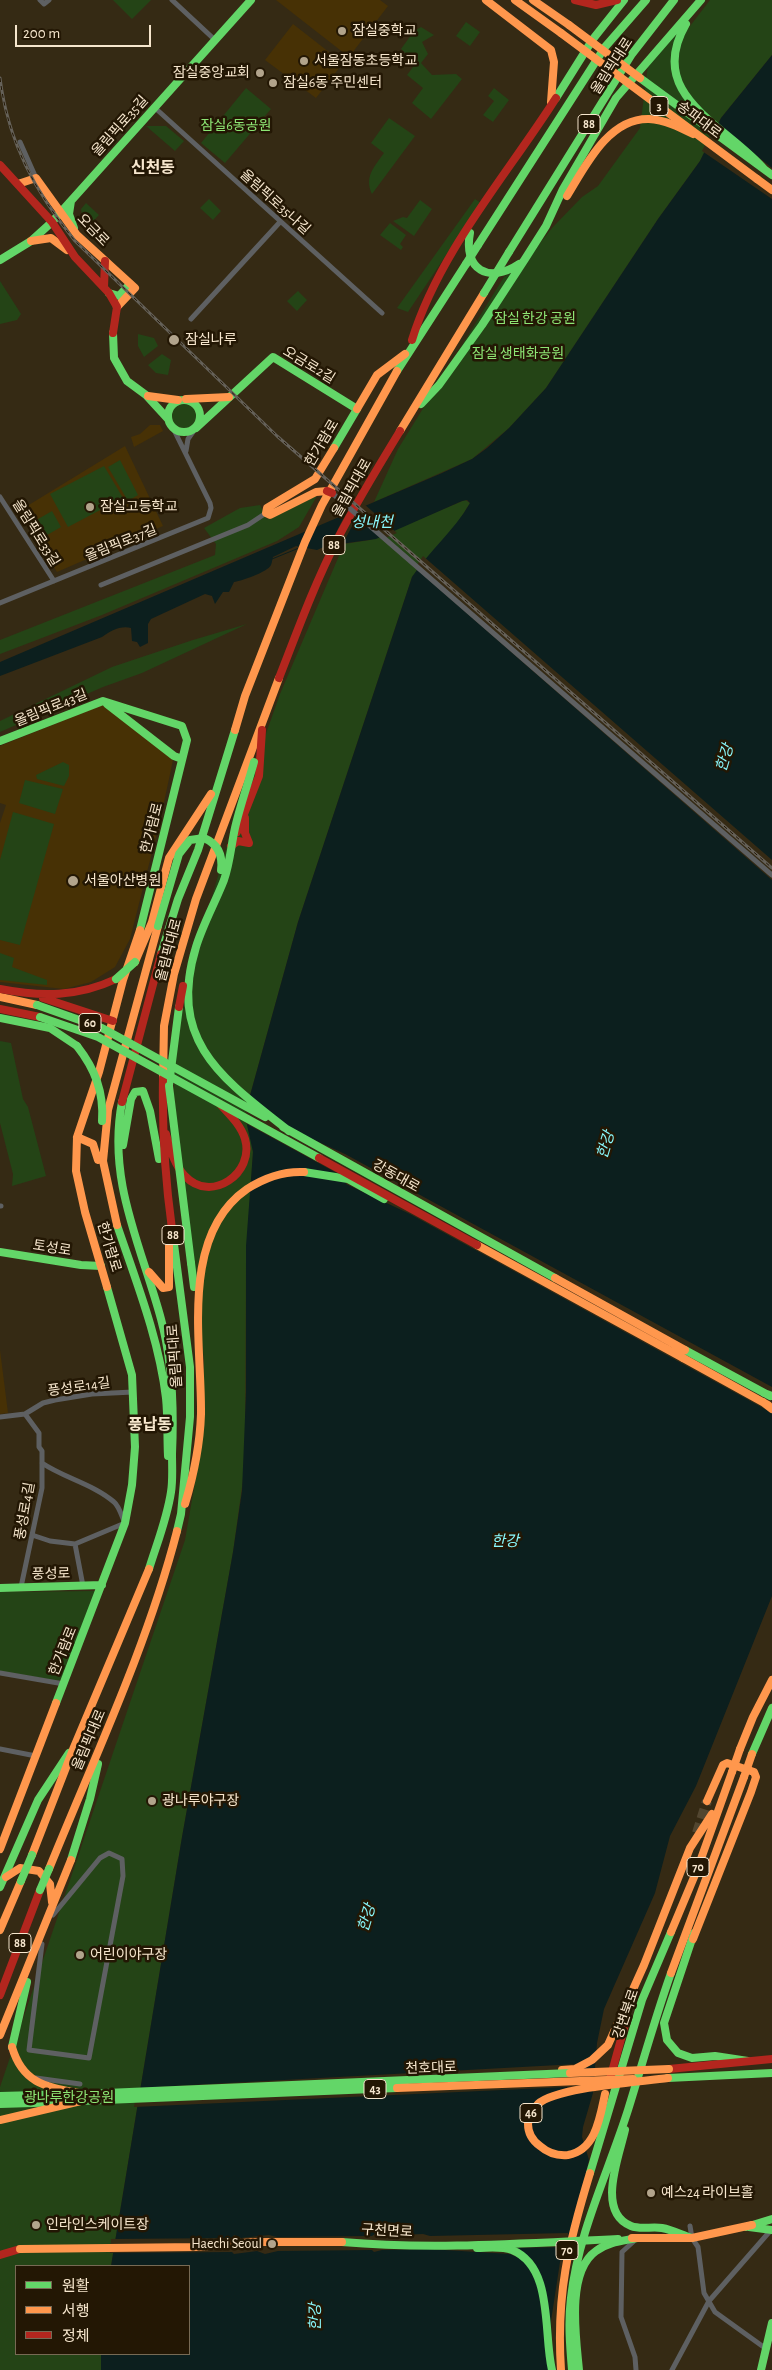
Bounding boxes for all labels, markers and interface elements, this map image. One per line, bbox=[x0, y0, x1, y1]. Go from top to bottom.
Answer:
scale bar bbox=[18, 15, 154, 47]
place label: 잠실중학교 bbox=[352, 23, 416, 39]
marker: 잠실중학교 bbox=[336, 25, 348, 37]
text: 200 m bbox=[23, 26, 60, 41]
street label: 올림픽대로 bbox=[587, 34, 637, 98]
place label: 서울잠동초등학교 bbox=[314, 53, 417, 69]
marker: 서울잠동초등학교 bbox=[298, 55, 310, 67]
place label: 잠실중앙교회 bbox=[173, 65, 250, 81]
marker: 잠실중앙교회 bbox=[254, 67, 266, 79]
place label: 잠실6동 주민센터 bbox=[283, 75, 382, 91]
marker: 잠실6동 주민센터 bbox=[267, 77, 279, 89]
street label: 올림픽로35길 bbox=[88, 92, 152, 160]
road number: 3 bbox=[650, 96, 668, 115]
street label: 송파대로 bbox=[673, 98, 725, 142]
road number: 88 bbox=[578, 115, 600, 134]
park label: 잠실6동공원 bbox=[201, 118, 271, 134]
district label: 신천동 bbox=[131, 158, 175, 178]
street label: 올림픽로35나길 bbox=[236, 166, 314, 238]
street label: 오금로 bbox=[74, 210, 112, 250]
park label: 잠실 한강 공원 bbox=[494, 311, 576, 327]
place label: 잠실나루 bbox=[185, 332, 237, 348]
marker: 잠실나루 bbox=[167, 333, 181, 347]
street label: 오금로2길 bbox=[280, 343, 338, 387]
park label: 잠실 생태화공원 bbox=[472, 346, 564, 362]
street label: 한가람로 bbox=[302, 417, 342, 469]
street label: 올림픽대로 bbox=[329, 456, 375, 520]
street label: 올림픽로33길 bbox=[9, 496, 63, 570]
place label: 잠실고등학교 bbox=[100, 499, 177, 515]
marker: 잠실고등학교 bbox=[84, 501, 96, 513]
water label: 성내천 bbox=[351, 513, 393, 531]
street label: 올림픽로37길 bbox=[83, 521, 159, 565]
road number: 88 bbox=[323, 536, 345, 554]
street label: 올림픽로43길 bbox=[12, 686, 90, 730]
water label: 한강 bbox=[712, 742, 738, 774]
street label: 한가람로 bbox=[138, 801, 166, 855]
place label: 서울아산병원 bbox=[84, 873, 161, 889]
marker: 서울아산병원 bbox=[66, 874, 80, 888]
street label: 올림픽대로 bbox=[153, 917, 185, 983]
road number: 60 bbox=[79, 1014, 101, 1032]
water label: 한강 bbox=[593, 1129, 619, 1161]
street label: 강동대로 bbox=[369, 1156, 423, 1196]
street label: 한가람로 bbox=[93, 1220, 125, 1274]
road number: 88 bbox=[162, 1226, 184, 1244]
street label: 토성로 bbox=[32, 1237, 72, 1259]
street label: 올림픽대로 bbox=[164, 1323, 186, 1389]
street label: 풍성로14길 bbox=[47, 1374, 111, 1400]
district label: 풍납동 bbox=[128, 1415, 172, 1435]
street label: 풍성로4길 bbox=[12, 1481, 38, 1541]
water label: 한강 bbox=[491, 1532, 519, 1550]
street label: 풍성로 bbox=[32, 1565, 70, 1583]
street label: 한가람로 bbox=[46, 1624, 80, 1678]
street label: 올림픽대로 bbox=[69, 1707, 109, 1773]
place label: 광나루야구장 bbox=[162, 1793, 239, 1809]
marker: 광나루야구장 bbox=[146, 1795, 158, 1807]
road number: 70 bbox=[687, 1858, 709, 1876]
water label: 한강 bbox=[354, 1902, 380, 1934]
road number: 88 bbox=[9, 1934, 31, 1952]
place label: 어린이야구장 bbox=[90, 1947, 167, 1963]
marker: 어린이야구장 bbox=[74, 1949, 86, 1961]
street label: 강변북로 bbox=[610, 1987, 642, 2041]
street label: 천호대로 bbox=[405, 2059, 457, 2077]
road number: 43 bbox=[364, 2080, 386, 2098]
park label: 광나루한강공원 bbox=[24, 2090, 114, 2106]
road number: 46 bbox=[520, 2104, 542, 2122]
place label: 예스24 라이브홀 bbox=[661, 2185, 754, 2201]
marker: 예스24 라이브홀 bbox=[645, 2187, 657, 2199]
place label: 인라인스케이트장 bbox=[46, 2217, 149, 2233]
marker: 인라인스케이트장 bbox=[30, 2219, 42, 2231]
street label: 구천면로 bbox=[361, 2221, 413, 2241]
place label: Haechi Seoul bbox=[191, 2236, 262, 2252]
marker: Haechi Seoul bbox=[266, 2238, 278, 2250]
road number: 70 bbox=[556, 2240, 578, 2260]
legend bbox=[15, 2265, 190, 2355]
text: 원활 bbox=[62, 2279, 90, 2294]
water label: 한강 bbox=[306, 2303, 324, 2331]
text: 서행 bbox=[62, 2304, 90, 2319]
text: 정체 bbox=[62, 2329, 90, 2344]

